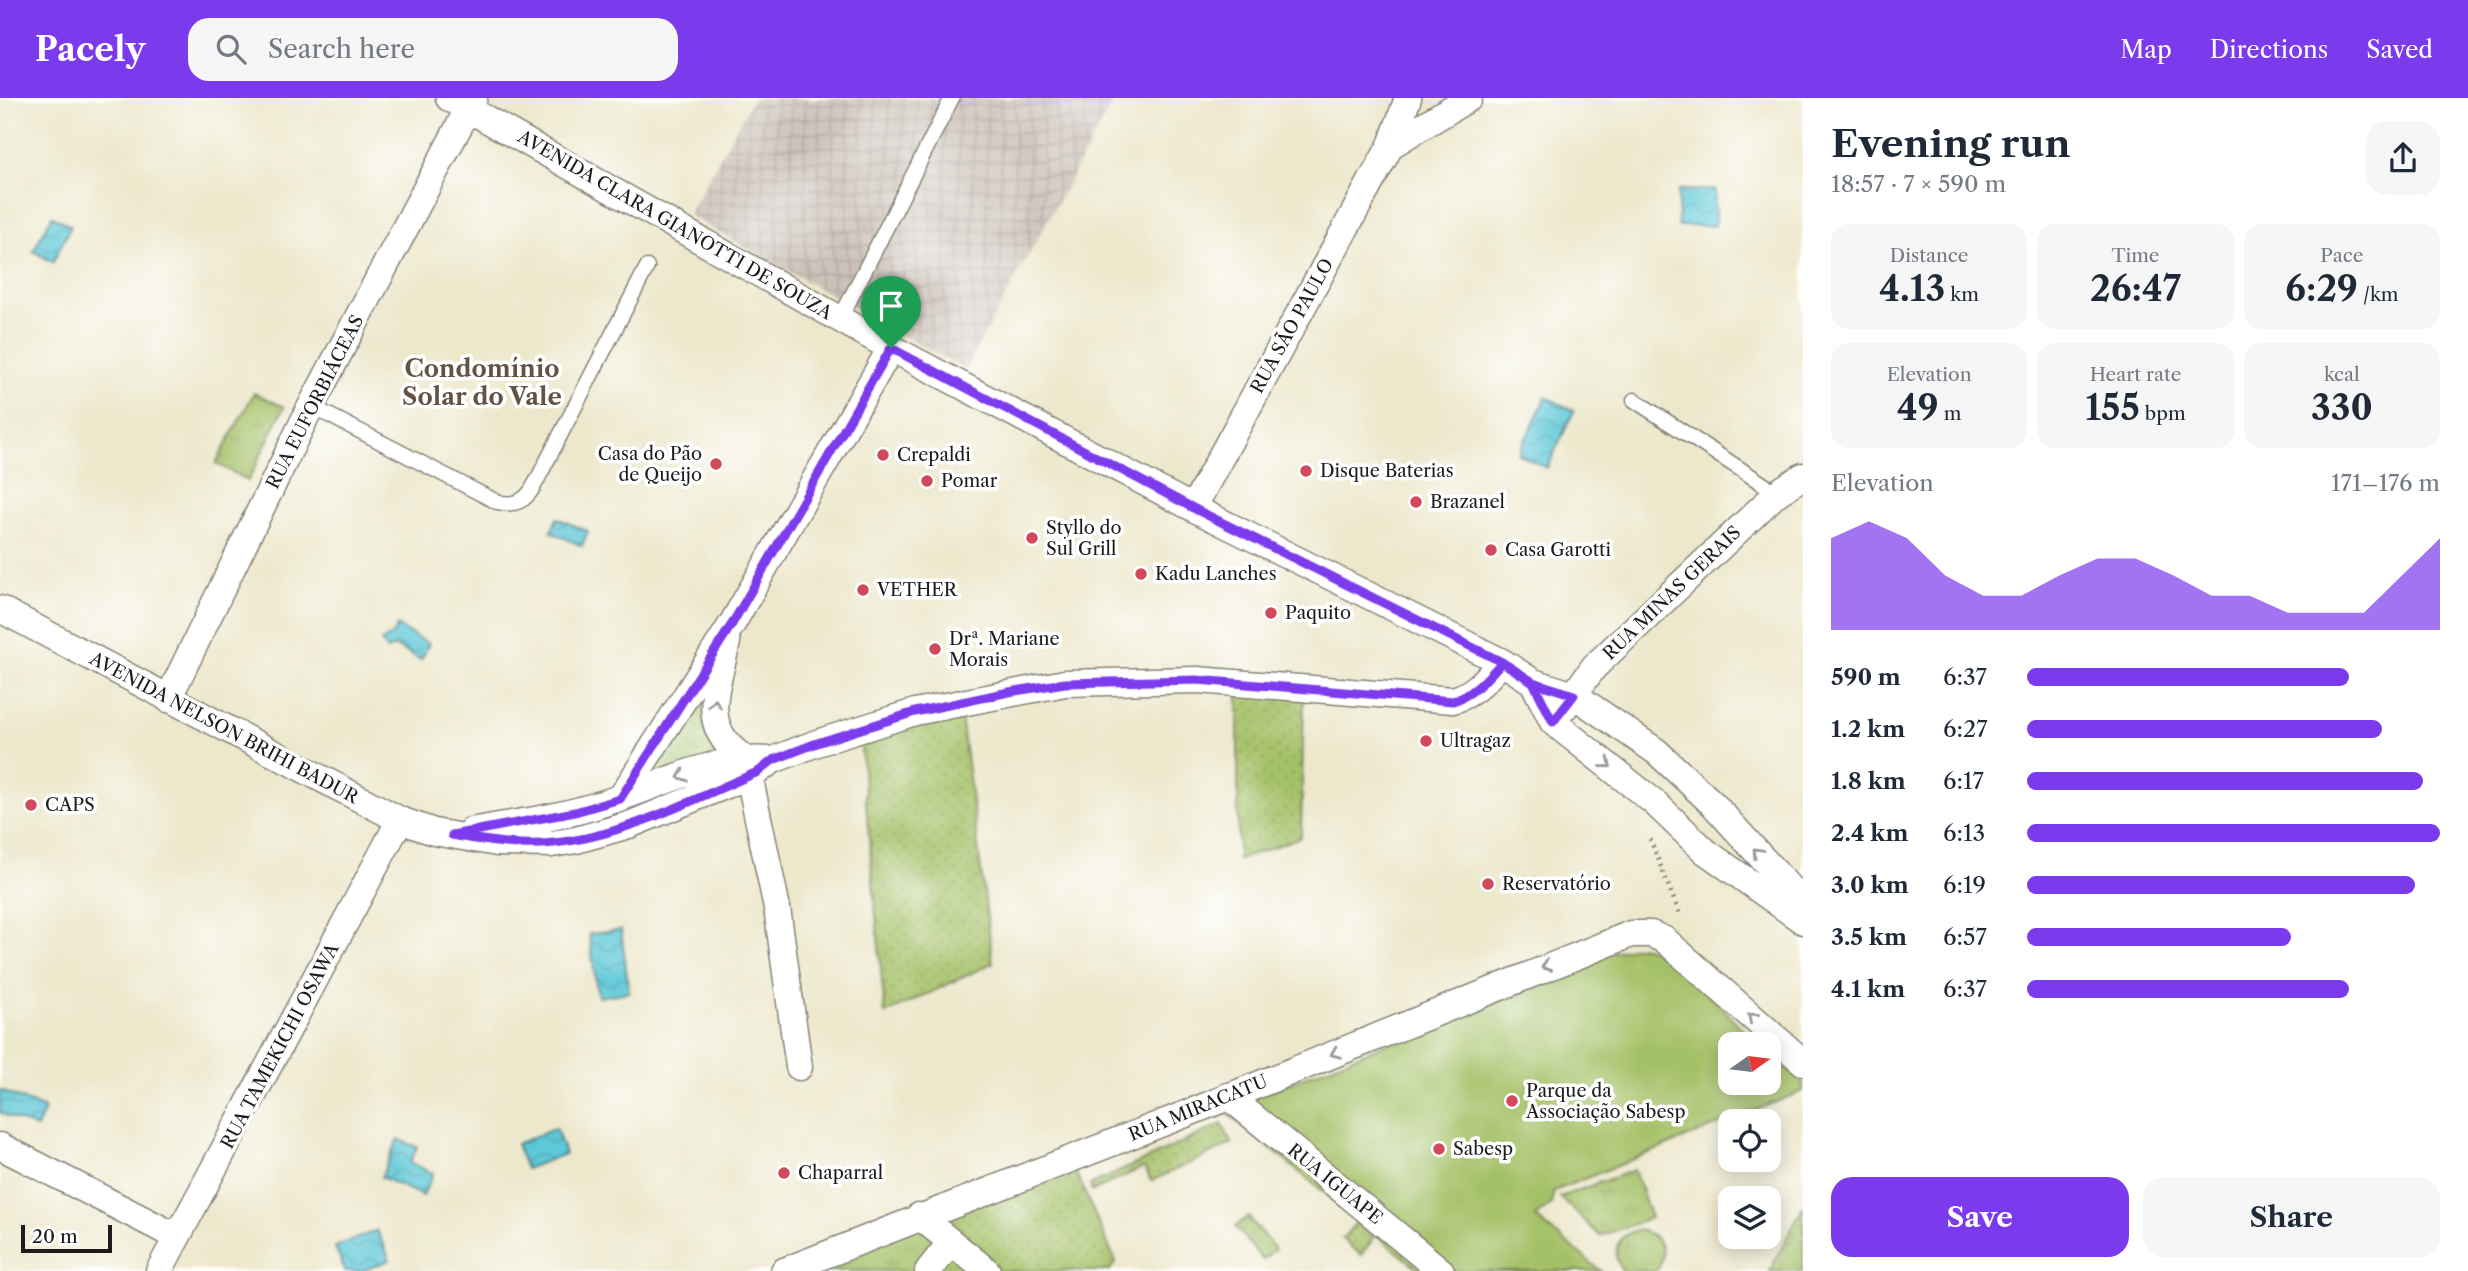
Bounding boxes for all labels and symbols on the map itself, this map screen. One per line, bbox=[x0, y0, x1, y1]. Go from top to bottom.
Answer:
street label: AVENIDA CLARA GIANOTTI DE SOUZA bbox=[513, 125, 837, 325]
street label: RUA SÃO PAULO bbox=[1244, 254, 1338, 397]
pin bbox=[861, 276, 921, 348]
street label: RUA EUFORBIÁCEAS bbox=[261, 311, 368, 493]
district label: Condomínio Solar do Vale bbox=[402, 354, 562, 411]
place label: Casa do Pão de Queijo bbox=[598, 443, 702, 486]
place label: Crepaldi bbox=[897, 444, 971, 466]
marker: Crepaldi bbox=[875, 447, 891, 463]
marker: Casa do Pão de Queijo bbox=[708, 456, 724, 472]
place label: Disque Baterias bbox=[1320, 460, 1454, 482]
marker: Disque Baterias bbox=[1298, 463, 1314, 479]
place label: Pomar bbox=[941, 470, 998, 492]
marker: Pomar bbox=[919, 473, 935, 489]
place label: Brazanel bbox=[1430, 491, 1505, 513]
marker: Brazanel bbox=[1408, 494, 1424, 510]
place label: Styllo do Sul Grill bbox=[1046, 517, 1122, 560]
street label: RUA MINAS GERAIS bbox=[1598, 521, 1746, 665]
marker: Styllo do Sul Grill bbox=[1024, 530, 1040, 546]
place label: Casa Garotti bbox=[1505, 539, 1611, 561]
marker: Casa Garotti bbox=[1483, 542, 1499, 558]
place label: Kadu Lanches bbox=[1155, 563, 1277, 585]
marker: Kadu Lanches bbox=[1133, 566, 1149, 582]
place label: VETHER bbox=[876, 579, 958, 601]
marker: VETHER bbox=[855, 582, 871, 598]
place label: Paquito bbox=[1285, 602, 1351, 624]
marker: Paquito bbox=[1263, 605, 1279, 621]
place label: Drª. Mariane Morais bbox=[949, 628, 1060, 671]
marker: Drª. Mariane Morais bbox=[927, 641, 943, 657]
street label: AVENIDA NELSON BRIHI BADUR bbox=[85, 647, 363, 809]
one-way arrow bbox=[707, 698, 722, 710]
place label: Ultragaz bbox=[1440, 730, 1511, 752]
marker: Ultragaz bbox=[1418, 733, 1434, 749]
one-way arrow bbox=[1599, 756, 1611, 769]
one-way arrow bbox=[676, 768, 688, 782]
place label: CAPS bbox=[45, 794, 95, 816]
marker: CAPS bbox=[23, 797, 39, 813]
one-way arrow bbox=[1753, 847, 1765, 860]
place label: Reservatório bbox=[1502, 873, 1611, 895]
marker: Reservatório bbox=[1480, 876, 1496, 892]
street label: RUA TAMEKICHI OSAWA bbox=[216, 939, 344, 1153]
one-way arrow bbox=[1540, 958, 1552, 972]
one-way arrow bbox=[1747, 1012, 1760, 1025]
north arrow bbox=[1718, 1032, 1782, 1096]
one-way arrow bbox=[1330, 1044, 1342, 1058]
street label: RUA MIRACATU bbox=[1125, 1070, 1271, 1146]
place label: Parque da Associação Sabesp bbox=[1525, 1080, 1686, 1123]
marker: Parque da Associação Sabesp bbox=[1504, 1093, 1520, 1109]
place label: Sabesp bbox=[1453, 1138, 1513, 1160]
street label: RUA IGUAPE bbox=[1283, 1139, 1387, 1229]
marker: Sabesp bbox=[1431, 1141, 1447, 1157]
place label: Chaparral bbox=[798, 1162, 883, 1184]
marker: Chaparral bbox=[776, 1165, 792, 1181]
scale bar bbox=[21, 1222, 112, 1254]

